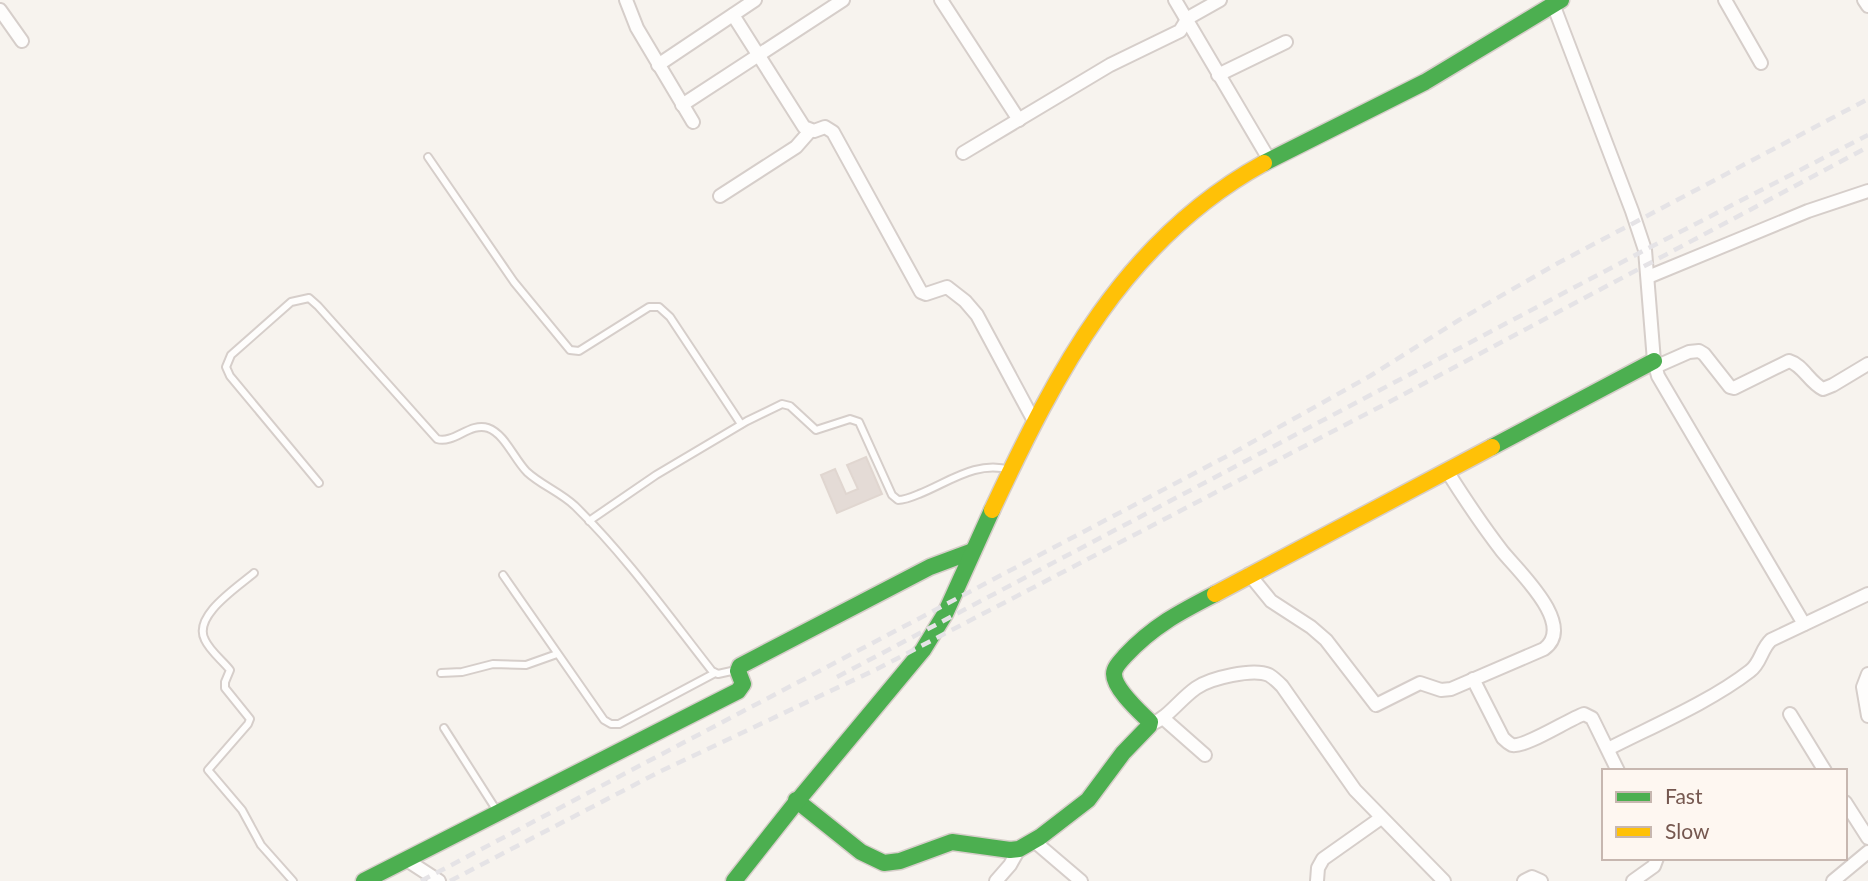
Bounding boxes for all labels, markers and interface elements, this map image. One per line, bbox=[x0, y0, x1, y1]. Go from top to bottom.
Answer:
legend bbox=[1602, 769, 1847, 860]
text: Fast bbox=[1665, 783, 1703, 808]
text: Slow bbox=[1665, 818, 1710, 843]

